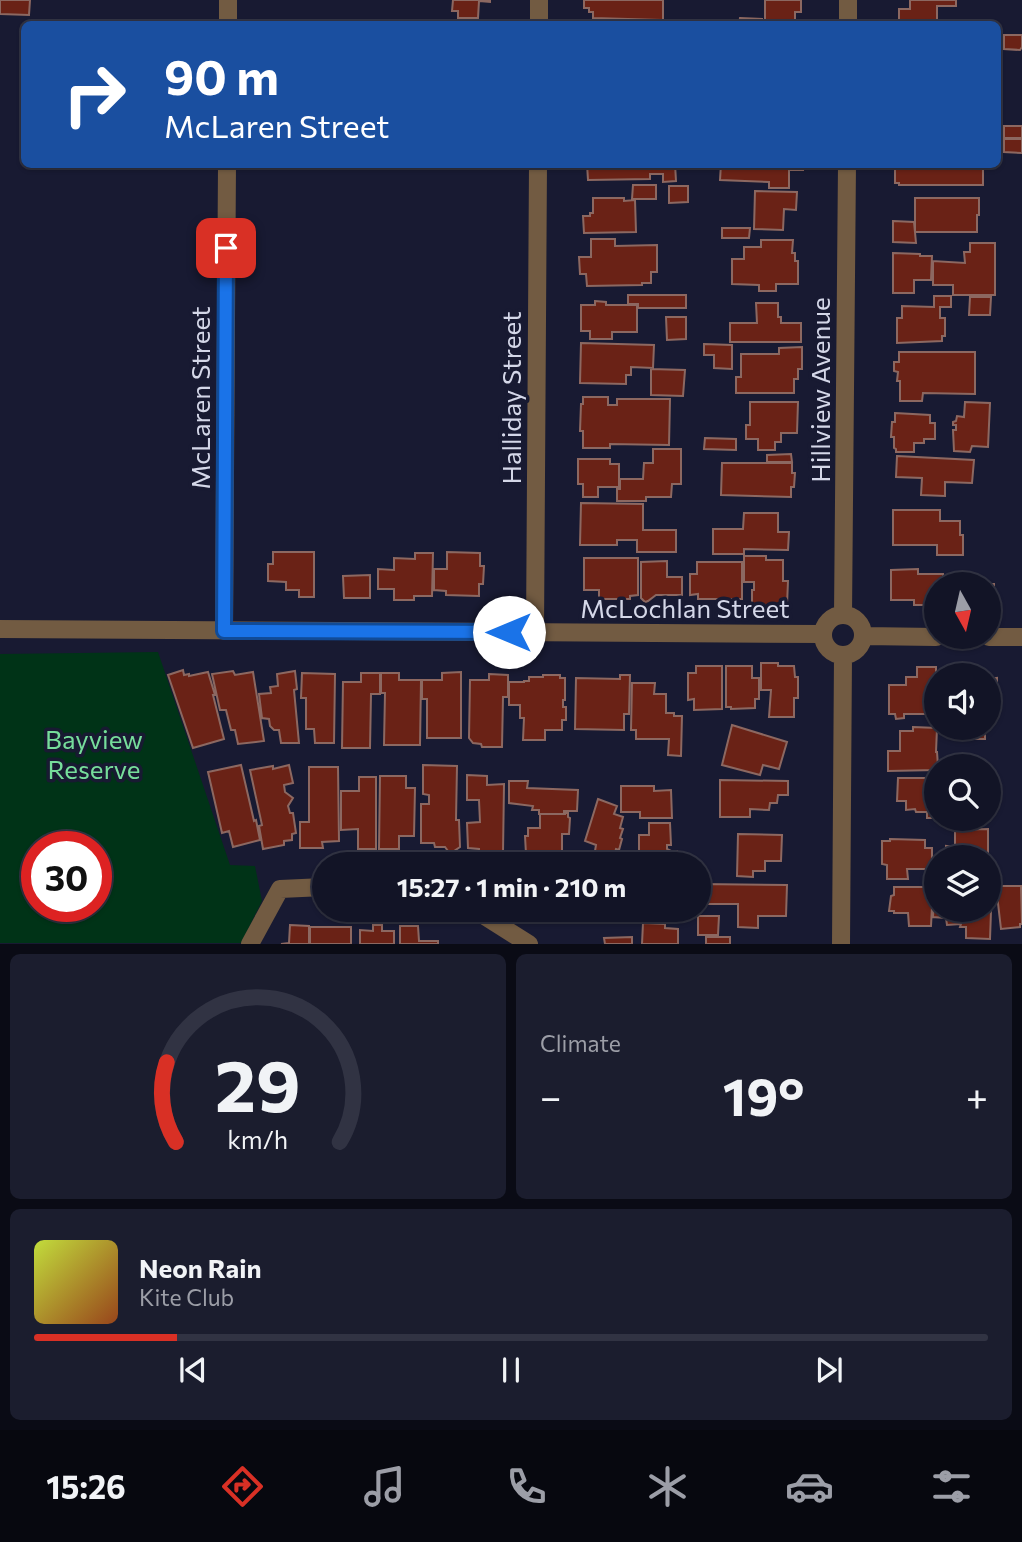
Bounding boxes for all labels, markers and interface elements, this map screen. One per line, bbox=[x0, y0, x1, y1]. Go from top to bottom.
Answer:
text: 90 m bbox=[164, 45, 279, 105]
icon: right bbox=[49, 49, 140, 140]
text: McLaren Street bbox=[164, 105, 389, 145]
pin bbox=[196, 218, 256, 278]
icon: arrive bbox=[207, 229, 245, 267]
street label: Hillview Avenue bbox=[804, 297, 835, 483]
street label: McLaren Street bbox=[184, 306, 215, 490]
street label: Halliday Street bbox=[495, 311, 526, 485]
north arrow bbox=[924, 572, 1001, 649]
map controls bbox=[924, 572, 1001, 922]
street label: McLochlan Street bbox=[580, 592, 790, 623]
position arrow bbox=[472, 595, 546, 669]
button: sound bbox=[924, 663, 1001, 740]
park label: Bayview Reserve bbox=[45, 723, 143, 784]
button: search bbox=[924, 754, 1001, 831]
speed limit sign: 30 bbox=[21, 831, 112, 922]
button: layers bbox=[924, 845, 1001, 922]
text: 15:27 · 1 min · 210 m bbox=[397, 871, 626, 902]
text: Climate bbox=[540, 1029, 621, 1057]
text: 29 bbox=[215, 1039, 301, 1128]
text: 19° bbox=[723, 1063, 804, 1127]
text: − bbox=[540, 1072, 562, 1119]
text: + bbox=[966, 1072, 988, 1119]
text: km/h bbox=[228, 1124, 288, 1154]
text: Neon Rain bbox=[139, 1252, 262, 1283]
text: Kite Club bbox=[139, 1283, 234, 1311]
icon: previous bbox=[174, 1351, 212, 1389]
icon: pause bbox=[492, 1351, 530, 1389]
icon: next bbox=[810, 1351, 848, 1389]
icon: directions bbox=[218, 1462, 267, 1511]
icon: music bbox=[360, 1462, 409, 1511]
icon: phone bbox=[502, 1462, 551, 1511]
icon: climate bbox=[643, 1462, 692, 1511]
icon: car bbox=[785, 1462, 834, 1511]
icon: filters bbox=[927, 1462, 976, 1511]
text: 15:26 bbox=[46, 1466, 126, 1506]

